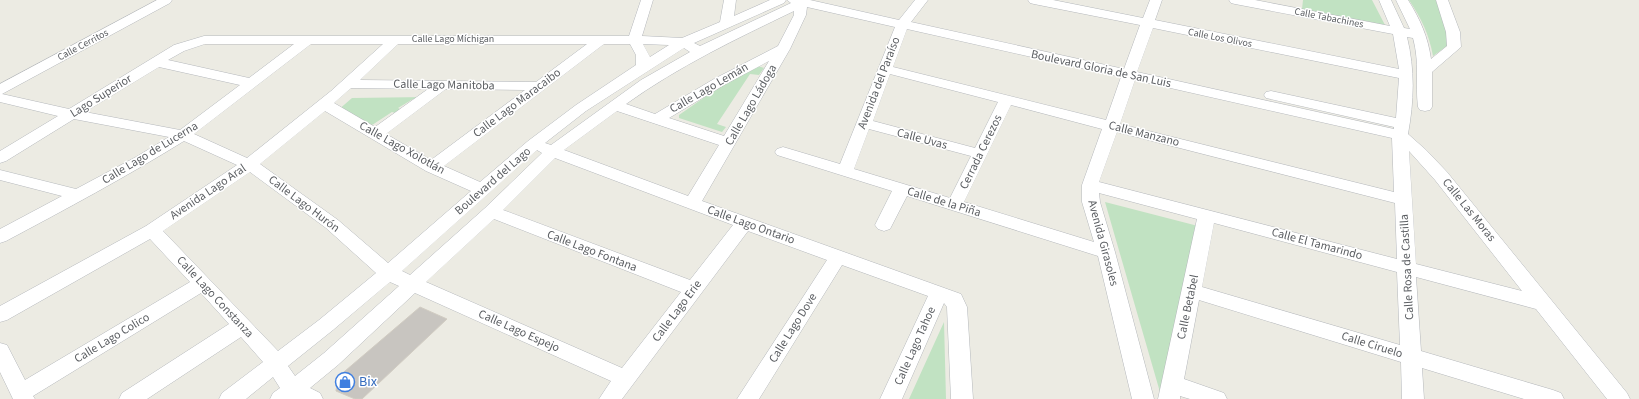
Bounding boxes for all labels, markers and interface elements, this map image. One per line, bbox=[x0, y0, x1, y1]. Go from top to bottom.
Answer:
street label: Calle Tabachines bbox=[1293, 4, 1365, 32]
street label: Calle Los Olivos bbox=[1187, 25, 1253, 51]
street label: Calle Cerritos bbox=[55, 26, 111, 64]
street label: Calle Lago Míchigan bbox=[412, 32, 494, 46]
street label: Avenida del Paraíso bbox=[854, 34, 904, 132]
street label: Boulevard Gloria de San Luis bbox=[1029, 46, 1173, 92]
street label: Calle Lago Lemán bbox=[667, 59, 751, 117]
street label: Calle Lago Ládoga bbox=[721, 61, 781, 149]
street label: Calle Lago Maracaibo bbox=[469, 64, 565, 142]
street label: Lago Superior bbox=[67, 70, 136, 122]
street label: Calle Lago Manitoba bbox=[393, 76, 495, 94]
street label: Cerrada Cerezos bbox=[956, 112, 1006, 192]
street label: Calle Lago Xolotlán bbox=[356, 117, 448, 179]
street label: Calle Manzano bbox=[1107, 117, 1181, 151]
street label: Calle Lago de Lucerna bbox=[99, 118, 201, 188]
street label: Calle Uvas bbox=[895, 124, 949, 154]
street label: Boulevard del Lago bbox=[451, 143, 535, 219]
street label: Avenida Lago Aral bbox=[166, 160, 250, 224]
street label: Calle Lago Hurón bbox=[265, 171, 343, 237]
street label: Calle Las Moras bbox=[1438, 175, 1500, 245]
street label: Calle de la Piña bbox=[905, 183, 983, 221]
street label: Avenida Girasoles bbox=[1083, 198, 1123, 288]
street label: Calle Lago Ontario bbox=[705, 201, 797, 249]
street label: Calle Rosa de Castilla bbox=[1396, 214, 1418, 320]
street label: Calle El Tamarindo bbox=[1270, 224, 1364, 264]
street label: Calle Lago Fontana bbox=[544, 226, 640, 276]
street label: Calle Lago Constanza bbox=[173, 252, 257, 342]
street label: Calle Betabel bbox=[1173, 273, 1203, 341]
street label: Calle Lago Erie bbox=[648, 277, 706, 345]
street label: Calle Lago Dove bbox=[765, 290, 821, 366]
street label: Calle Lago Tahoe bbox=[890, 304, 940, 388]
street label: Calle Lago Espejo bbox=[476, 305, 562, 357]
street label: Calle Lago Colico bbox=[71, 309, 153, 367]
street label: Calle Ciruelo bbox=[1339, 328, 1405, 362]
shop icon: Bix bbox=[334, 371, 356, 393]
place label: Bix bbox=[359, 372, 378, 392]

